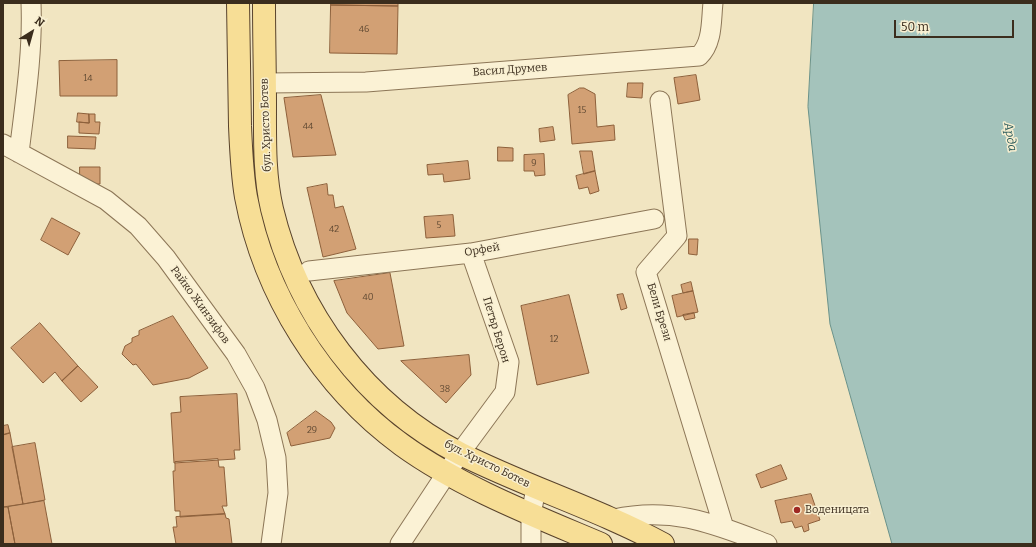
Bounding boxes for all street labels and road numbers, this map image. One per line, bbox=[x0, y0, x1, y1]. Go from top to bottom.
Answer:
street label: Васил Друмев bbox=[472, 61, 548, 79]
street label: бул. Христо Ботев bbox=[258, 78, 274, 172]
street label: Орфей bbox=[463, 240, 501, 260]
street label: Райко Жинзифов bbox=[167, 264, 233, 346]
street label: Бели Брези bbox=[644, 281, 674, 343]
street label: Петър Берон bbox=[480, 296, 512, 364]
street label: бул. Христо Ботев bbox=[442, 437, 532, 491]

